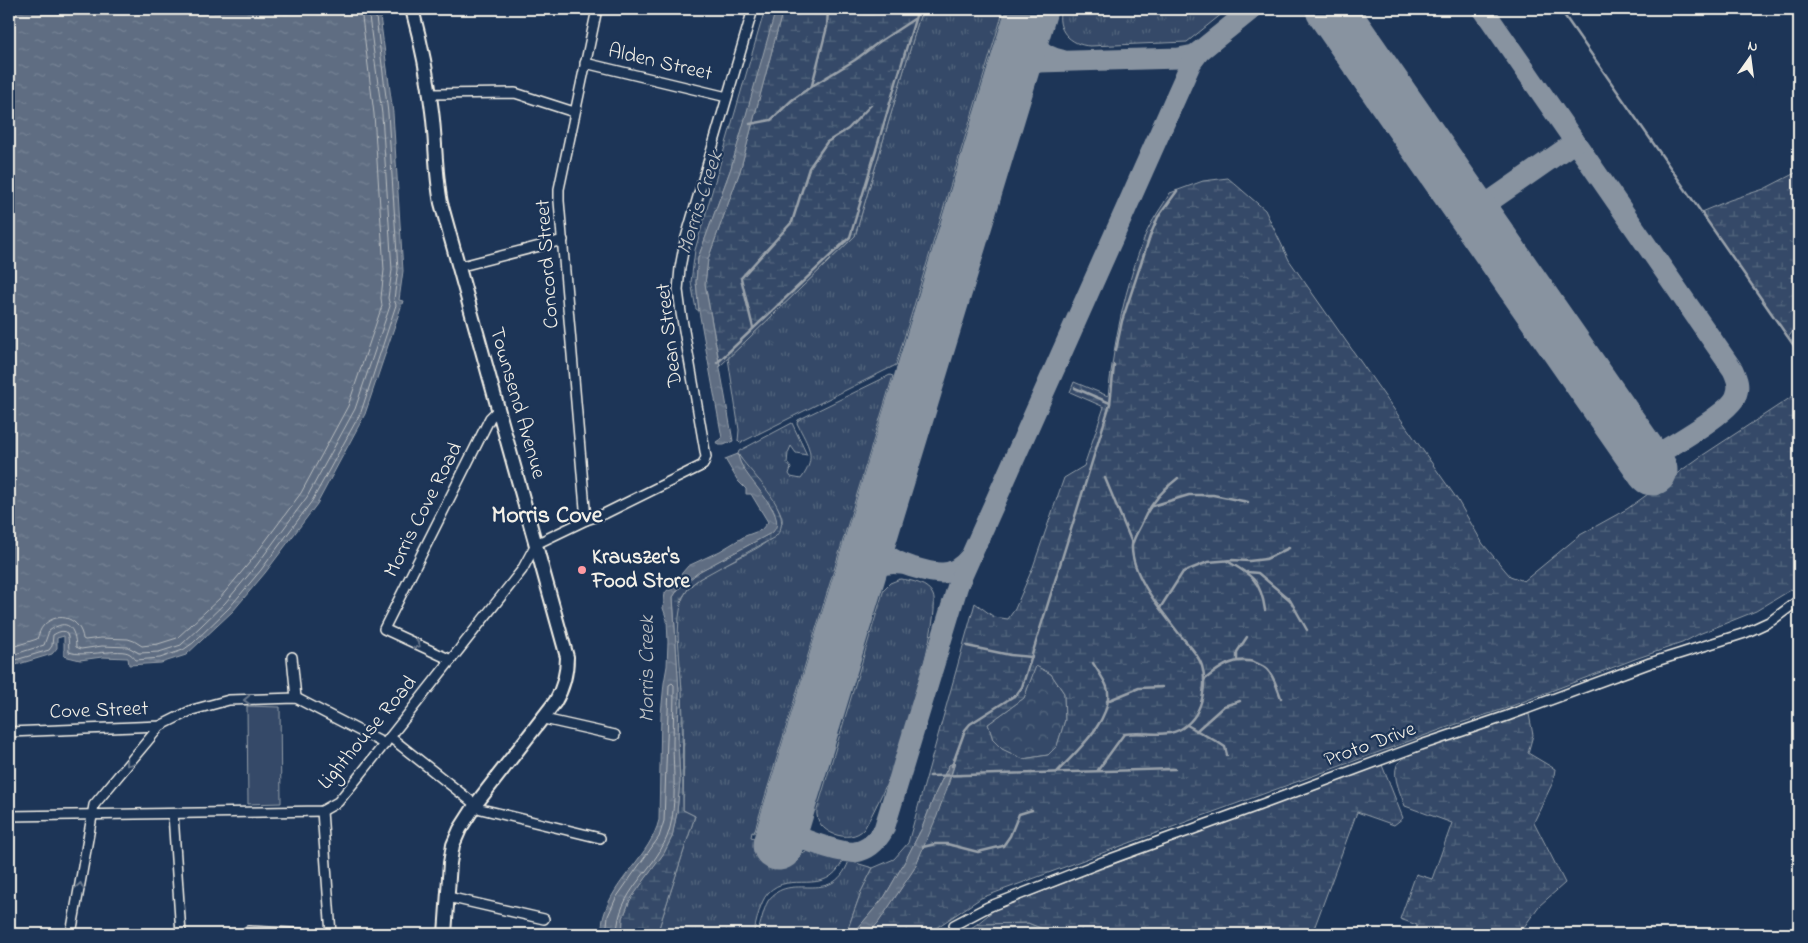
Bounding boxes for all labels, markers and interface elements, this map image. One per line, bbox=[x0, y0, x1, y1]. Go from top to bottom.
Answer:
north arrow bbox=[1726, 32, 1776, 82]
street label: Alden Street bbox=[605, 36, 715, 90]
text: N bbox=[1746, 36, 1760, 58]
water label: Morris Creek bbox=[669, 146, 733, 259]
street label: Concord Street bbox=[529, 198, 567, 330]
street label: Dean Street bbox=[649, 281, 691, 390]
street label: Townsend Avenue bbox=[481, 324, 553, 483]
street label: Morris Cove Road bbox=[377, 437, 471, 583]
district label: Morris Cove bbox=[492, 499, 604, 534]
place label: Krauszer's Food Store bbox=[591, 543, 691, 597]
marker: Krauszer's Food Store bbox=[576, 564, 588, 576]
water label: Morris Creek bbox=[632, 614, 664, 723]
one-way arrow bbox=[412, 638, 421, 648]
street label: Lighthouse Road bbox=[311, 669, 426, 798]
street label: Cove Street bbox=[49, 694, 149, 728]
one-way arrow bbox=[243, 695, 250, 705]
street label: Proto Drive bbox=[1320, 714, 1421, 775]
one-way arrow bbox=[125, 758, 134, 767]
one-way arrow bbox=[74, 882, 84, 891]

